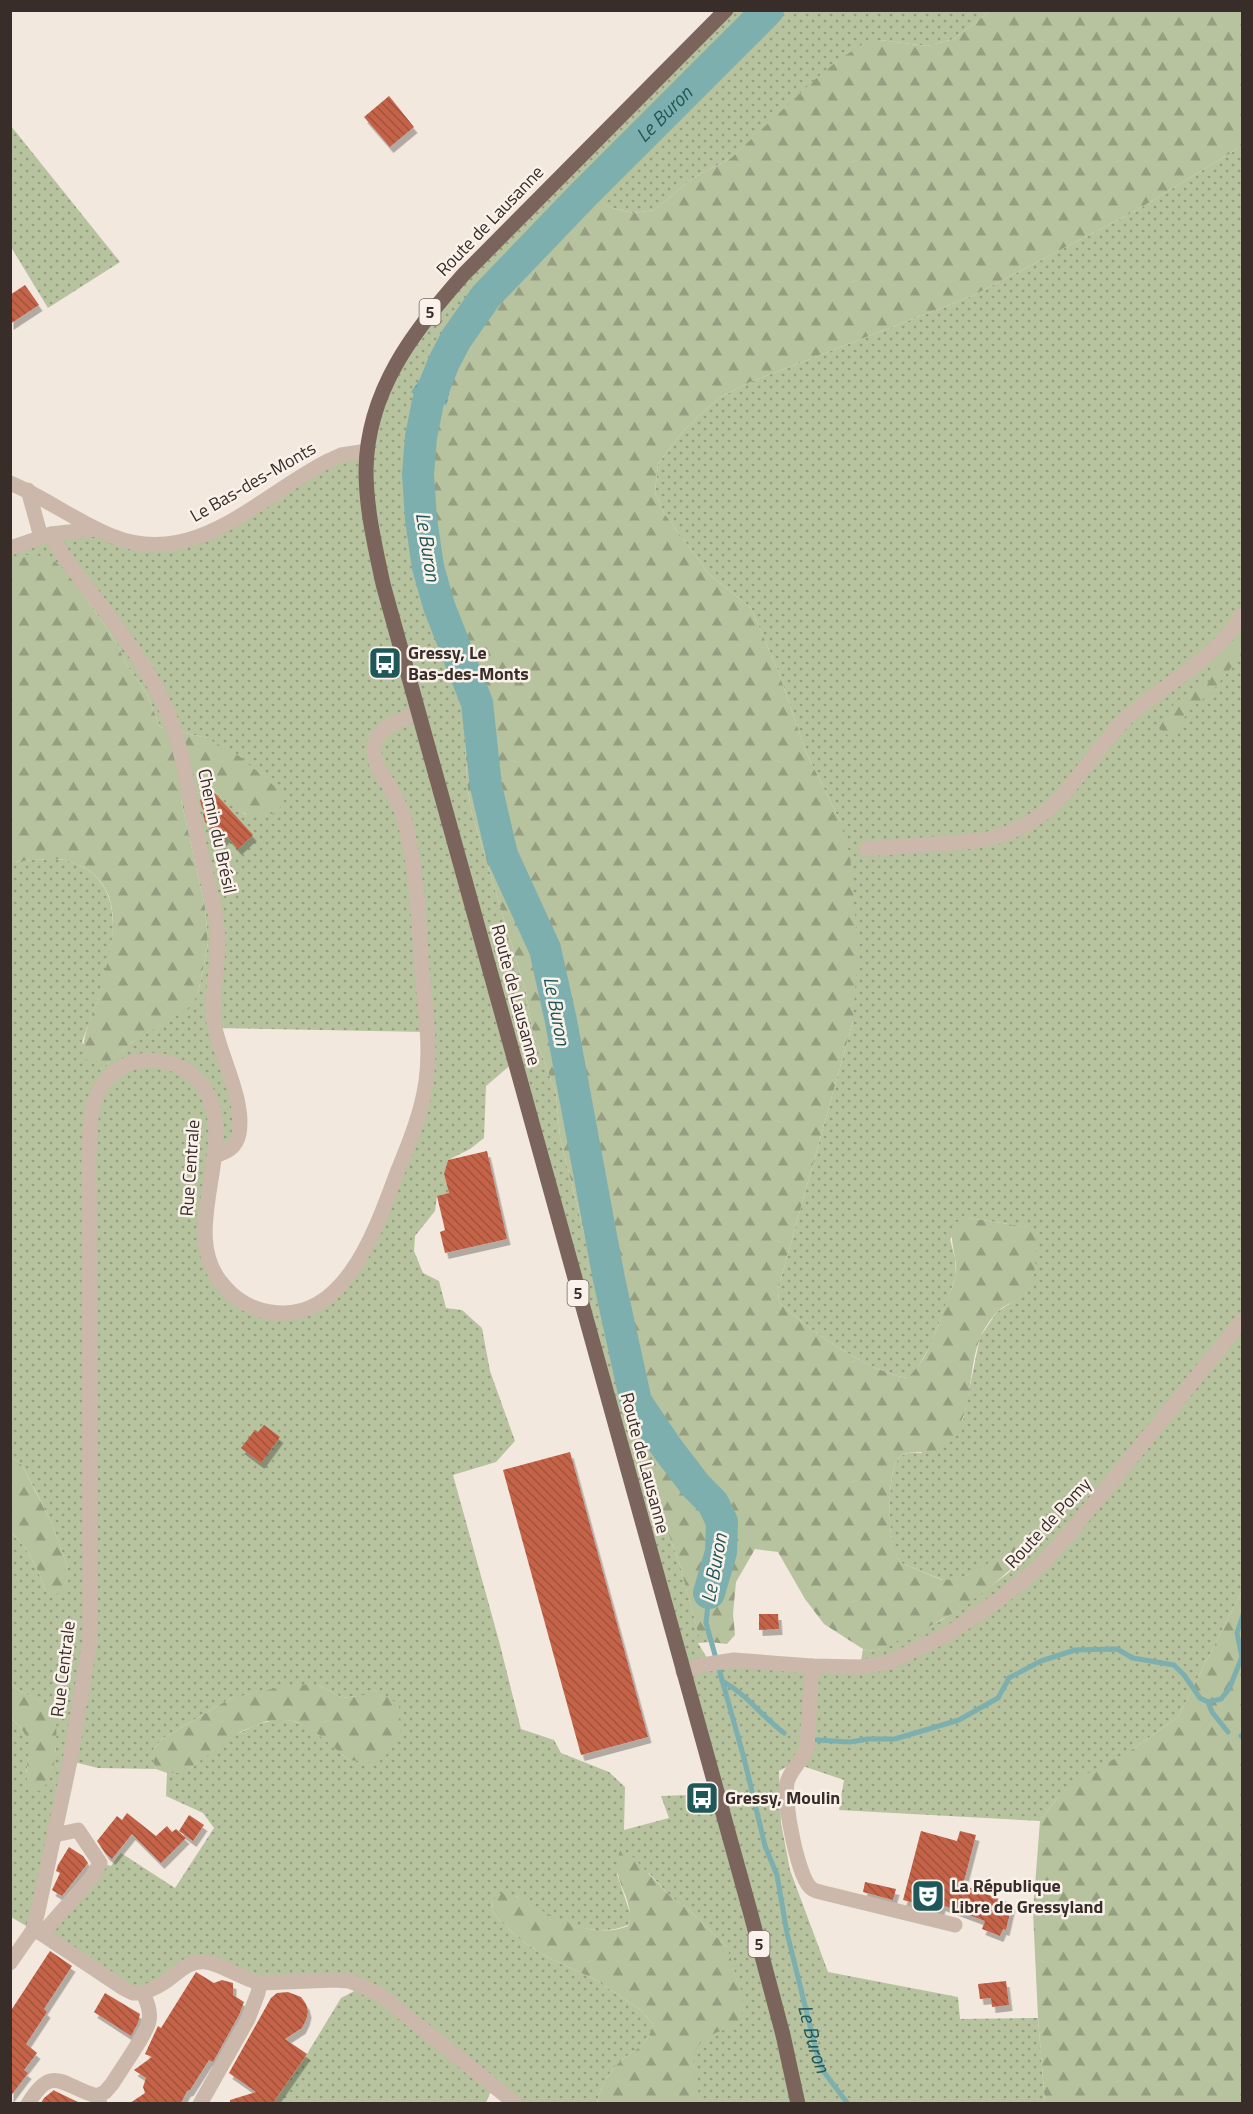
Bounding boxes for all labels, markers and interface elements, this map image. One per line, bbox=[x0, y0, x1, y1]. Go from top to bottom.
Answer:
water label: Le Buron bbox=[628, 77, 700, 149]
street label: Route de Lausanne bbox=[430, 159, 550, 282]
road number: 5 bbox=[420, 299, 440, 325]
street label: Le Bas-des-Monts bbox=[185, 435, 321, 529]
water label: Le Buron bbox=[408, 510, 449, 585]
place label: Gressy, Le Bas-des-Monts bbox=[408, 639, 529, 687]
bus stop icon: Gressy, Le Bas-des-Monts bbox=[367, 645, 403, 681]
street label: Chemin du Brésil bbox=[191, 766, 244, 896]
street label: Route de Lausanne bbox=[485, 921, 548, 1068]
water label: Le Buron bbox=[536, 974, 580, 1049]
street label: Rue Centrale bbox=[173, 1119, 206, 1217]
road number: 5 bbox=[568, 1280, 588, 1306]
street label: Route de Lausanne bbox=[614, 1389, 677, 1536]
street label: Route de Pomy bbox=[998, 1471, 1097, 1574]
water label: Le Buron bbox=[692, 1530, 735, 1605]
street label: Rue Centrale bbox=[43, 1619, 82, 1719]
bus stop icon: Gressy, Moulin bbox=[684, 1780, 720, 1816]
place label: Gressy, Moulin bbox=[725, 1784, 840, 1811]
place label: La République Libre de Gressyland bbox=[951, 1872, 1103, 1920]
theatre icon: La République Libre de Gressyland bbox=[910, 1878, 946, 1914]
road number: 5 bbox=[748, 1931, 770, 1957]
water label: Le Buron bbox=[790, 2001, 839, 2078]

